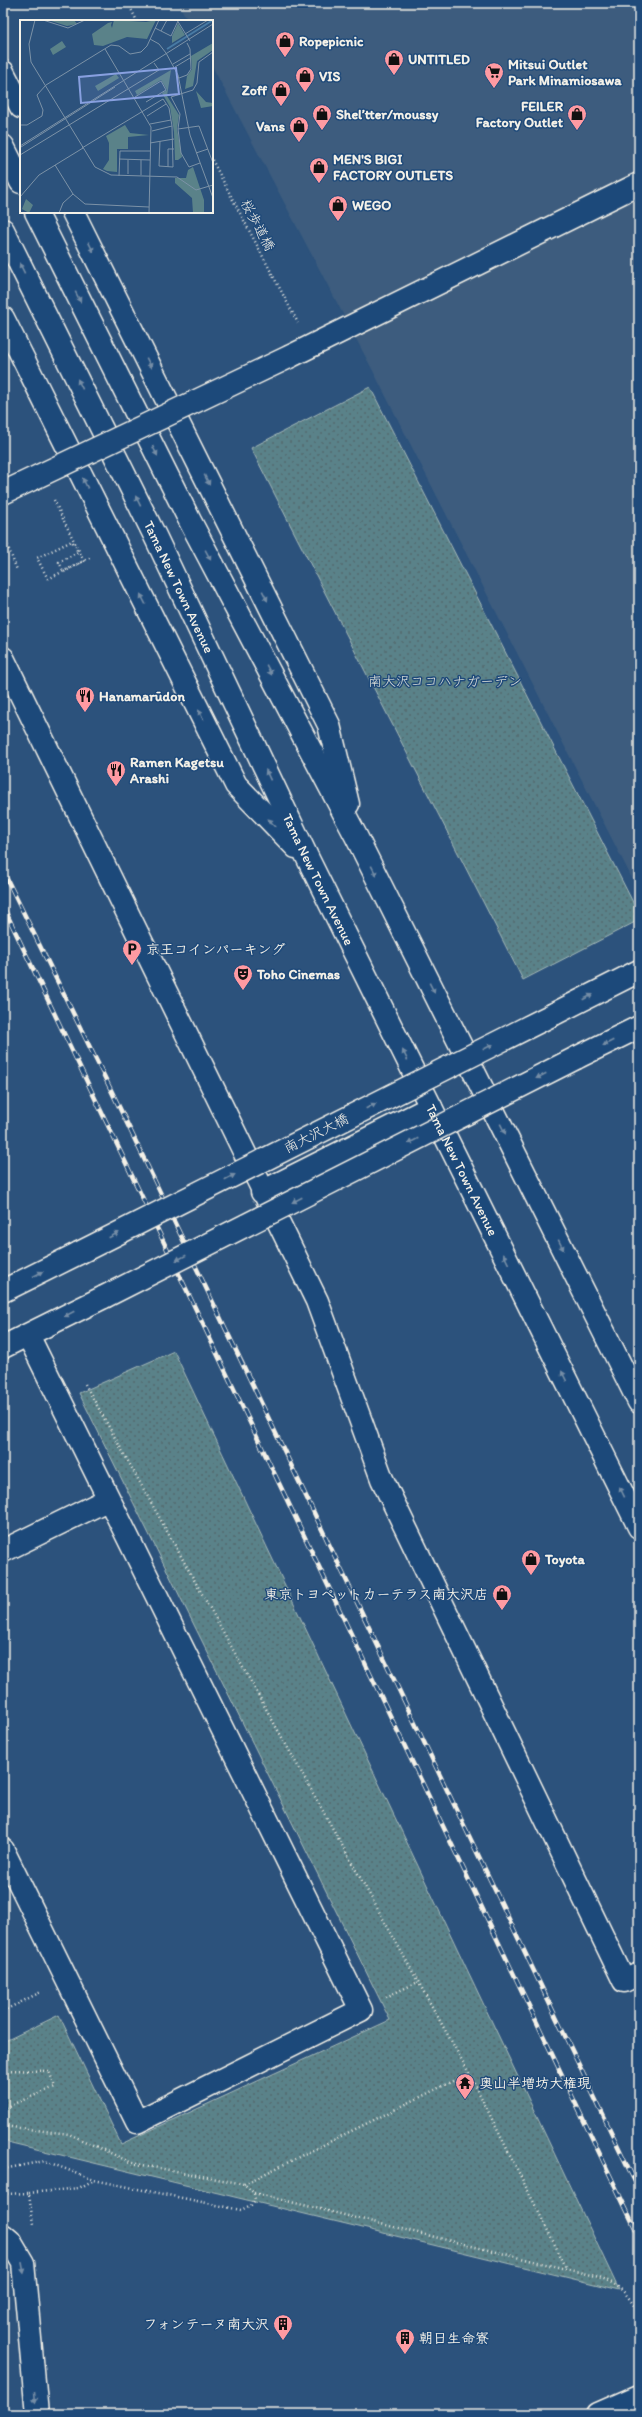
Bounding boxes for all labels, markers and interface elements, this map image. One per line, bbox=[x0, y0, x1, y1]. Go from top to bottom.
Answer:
inset map bbox=[20, 20, 213, 213]
shop icon: Ropepicnic bbox=[274, 30, 296, 58]
place label: Ropepicnic bbox=[299, 33, 364, 50]
shop icon: UNTITLED bbox=[383, 48, 405, 76]
place label: UNTITLED bbox=[408, 51, 470, 68]
place label: Mitsui Outlet Park Minamiosawa bbox=[508, 56, 622, 89]
supermarket icon: Mitsui Outlet Park Minamiosawa bbox=[483, 61, 505, 89]
shop icon: VIS bbox=[294, 65, 316, 93]
place label: VIS bbox=[319, 68, 340, 85]
shop icon: Zoff bbox=[270, 79, 292, 107]
place label: Zoff bbox=[242, 82, 268, 99]
place label: FEILER Factory Outlet bbox=[476, 98, 564, 131]
shop icon: Shel’tter/moussy bbox=[311, 103, 333, 131]
shop icon: FEILER Factory Outlet bbox=[566, 103, 588, 131]
place label: Shel’tter/moussy bbox=[336, 106, 439, 123]
shop icon: Vans bbox=[288, 115, 310, 143]
place label: Vans bbox=[256, 118, 285, 135]
place label: MEN'S BIGI FACTORY OUTLETS bbox=[333, 151, 453, 184]
shop icon: MEN'S BIGI FACTORY OUTLETS bbox=[308, 156, 330, 184]
shop icon: WEGO bbox=[327, 194, 349, 222]
street label: 桜歩道橋 bbox=[237, 197, 278, 254]
place label: WEGO bbox=[352, 197, 391, 214]
one-way arrow bbox=[88, 241, 94, 253]
one-way arrow bbox=[19, 262, 25, 274]
one-way arrow bbox=[75, 291, 82, 303]
one-way arrow bbox=[146, 357, 152, 369]
one-way arrow bbox=[77, 379, 83, 390]
one-way arrow bbox=[152, 445, 158, 457]
one-way arrow bbox=[204, 474, 210, 485]
one-way arrow bbox=[82, 477, 88, 489]
one-way arrow bbox=[134, 495, 141, 507]
street label: Tama New Town Avenue bbox=[140, 518, 217, 656]
one-way arrow bbox=[205, 549, 212, 561]
one-way arrow bbox=[262, 590, 268, 602]
one-way arrow bbox=[140, 593, 146, 605]
one-way arrow bbox=[266, 664, 272, 676]
park label: 南大沢ココハナガーデン bbox=[368, 673, 522, 690]
restaurant icon: Hanamarūdon bbox=[74, 685, 96, 713]
place label: Hanamarūdon bbox=[99, 688, 186, 705]
one-way arrow bbox=[198, 710, 205, 721]
place label: Ramen Kagetsu Arashi bbox=[129, 754, 224, 787]
restaurant icon: Ramen Kagetsu Arashi bbox=[105, 759, 127, 787]
one-way arrow bbox=[265, 769, 271, 781]
street label: Tama New Town Avenue bbox=[279, 811, 358, 949]
one-way arrow bbox=[268, 818, 277, 828]
one-way arrow bbox=[371, 866, 377, 877]
parking icon: 京王コインパーキング bbox=[121, 938, 143, 966]
place label: 京王コインパーキング bbox=[146, 941, 285, 958]
theatre icon: Toho Cinemas bbox=[232, 963, 254, 991]
place label: Toho Cinemas bbox=[256, 966, 340, 983]
one-way arrow bbox=[429, 982, 435, 993]
one-way arrow bbox=[583, 993, 594, 1000]
one-way arrow bbox=[602, 1040, 613, 1046]
one-way arrow bbox=[482, 1044, 493, 1050]
one-way arrow bbox=[402, 1049, 408, 1061]
one-way arrow bbox=[536, 1073, 547, 1079]
street label: Tama New Town Avenue bbox=[422, 1101, 501, 1239]
one-way arrow bbox=[366, 1103, 377, 1109]
street label: 南大沢大橋 bbox=[281, 1110, 351, 1157]
one-way arrow bbox=[499, 1123, 506, 1135]
one-way arrow bbox=[407, 1138, 419, 1144]
one-way arrow bbox=[225, 1174, 236, 1180]
one-way arrow bbox=[291, 1196, 303, 1203]
one-way arrow bbox=[108, 1232, 120, 1239]
one-way arrow bbox=[558, 1239, 564, 1251]
one-way arrow bbox=[503, 1254, 509, 1265]
one-way arrow bbox=[175, 1255, 186, 1261]
one-way arrow bbox=[32, 1271, 44, 1277]
one-way arrow bbox=[64, 1311, 75, 1317]
one-way arrow bbox=[561, 1370, 567, 1382]
one-way arrow bbox=[619, 1487, 625, 1498]
shop icon: Toyota bbox=[520, 1548, 542, 1576]
place label: Toyota bbox=[544, 1551, 586, 1568]
shop icon: 東京トヨペットカーテラス南大沢店 bbox=[491, 1583, 513, 1611]
place label: 東京トヨペットカーテラス南大沢店 bbox=[265, 1586, 488, 1603]
temple icon: 奥山半増坊大権現 bbox=[454, 2072, 476, 2100]
place label: 奥山半増坊大権現 bbox=[479, 2075, 591, 2092]
one-way arrow bbox=[20, 2262, 26, 2274]
building icon: フォンテーヌ南大沢 bbox=[272, 2313, 294, 2341]
place label: フォンテーヌ南大沢 bbox=[144, 2316, 269, 2333]
building icon: 朝日生命寮 bbox=[394, 2327, 416, 2355]
place label: 朝日生命寮 bbox=[419, 2330, 489, 2347]
one-way arrow bbox=[32, 2391, 39, 2403]

